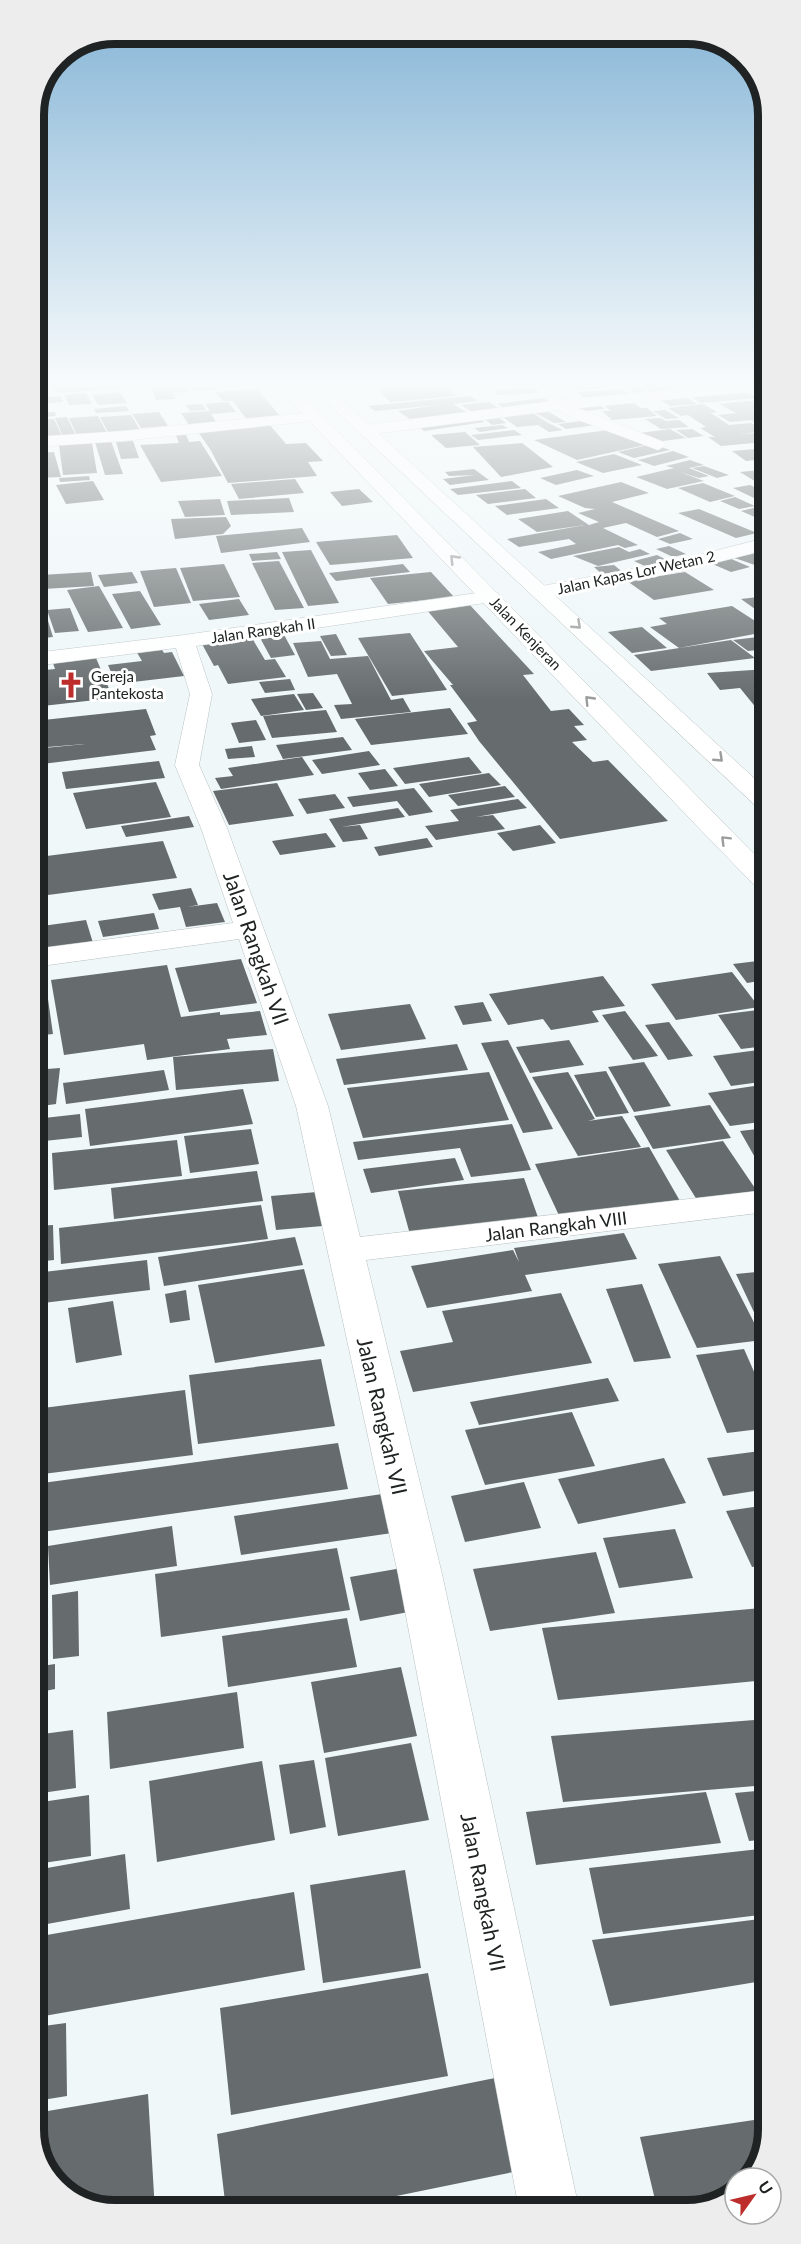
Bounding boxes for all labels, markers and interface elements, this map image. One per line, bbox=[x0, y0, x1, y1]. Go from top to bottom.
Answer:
street label: Jalan Kapas Lor Wetan 2 bbox=[555, 546, 717, 598]
one-way arrow bbox=[450, 556, 461, 566]
street label: Jalan Kenjeran bbox=[487, 593, 565, 673]
street label: Jalan Rangkah II bbox=[210, 614, 316, 646]
one-way arrow bbox=[570, 618, 581, 629]
place label: Gereja Pantekosta bbox=[91, 667, 164, 702]
church icon: Gereja Pantekosta bbox=[56, 670, 86, 700]
one-way arrow bbox=[585, 696, 596, 706]
one-way arrow bbox=[713, 751, 723, 762]
one-way arrow bbox=[721, 836, 731, 847]
street label: Jalan Rangkah VII bbox=[219, 868, 295, 1028]
street label: Jalan Rangkah VIII bbox=[484, 1206, 628, 1246]
street label: Jalan Rangkah VII bbox=[353, 1335, 413, 1497]
street label: Jalan Rangkah VII bbox=[456, 1811, 512, 1973]
north arrow bbox=[723, 2166, 783, 2226]
text: U bbox=[755, 2177, 777, 2198]

